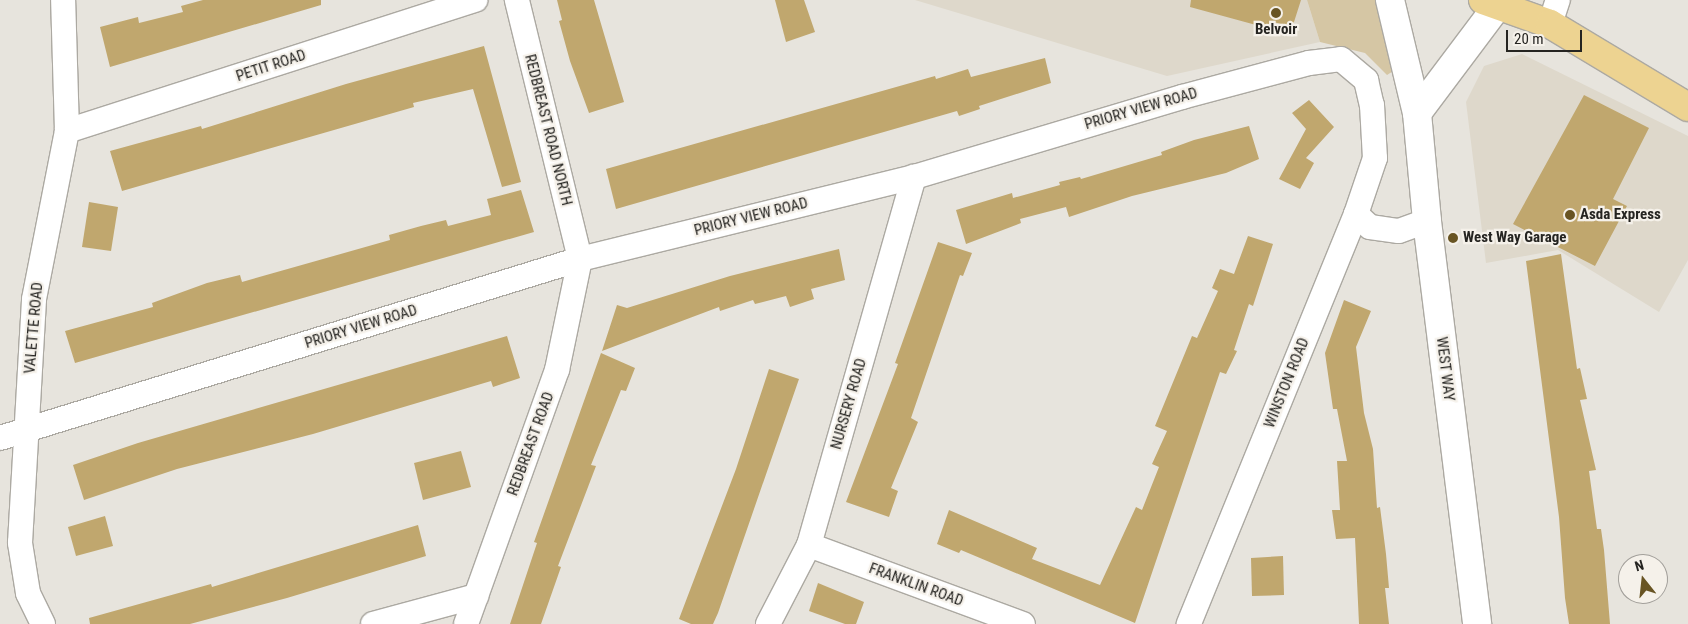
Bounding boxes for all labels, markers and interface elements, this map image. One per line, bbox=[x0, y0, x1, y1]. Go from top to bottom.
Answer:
marker: Belvoir bbox=[1270, 7, 1282, 19]
scale bar bbox=[1508, 20, 1584, 52]
place label: Belvoir bbox=[1255, 21, 1297, 39]
text: 20 m bbox=[1514, 30, 1544, 48]
street label: PETIT ROAD bbox=[234, 46, 308, 86]
street label: REDBREAST ROAD NORTH bbox=[520, 52, 576, 208]
street label: PRIORY VIEW ROAD bbox=[1083, 84, 1199, 134]
street label: PRIORY VIEW ROAD bbox=[692, 194, 810, 240]
place label: Asda Express bbox=[1580, 206, 1661, 224]
marker: Asda Express bbox=[1564, 209, 1576, 221]
place label: West Way Garage bbox=[1463, 229, 1567, 247]
marker: West Way Garage bbox=[1447, 232, 1459, 244]
street label: VALETTE ROAD bbox=[21, 281, 47, 375]
street label: PRIORY VIEW ROAD bbox=[303, 301, 419, 353]
street label: WINSTON ROAD bbox=[1261, 335, 1313, 431]
street label: WEST WAY bbox=[1432, 336, 1458, 402]
street label: NURSERY ROAD bbox=[827, 356, 871, 452]
street label: REDBREAST ROAD bbox=[504, 390, 558, 498]
north arrow bbox=[1618, 554, 1668, 604]
text: N bbox=[1633, 557, 1645, 574]
street label: FRANKLIN ROAD bbox=[866, 560, 966, 610]

